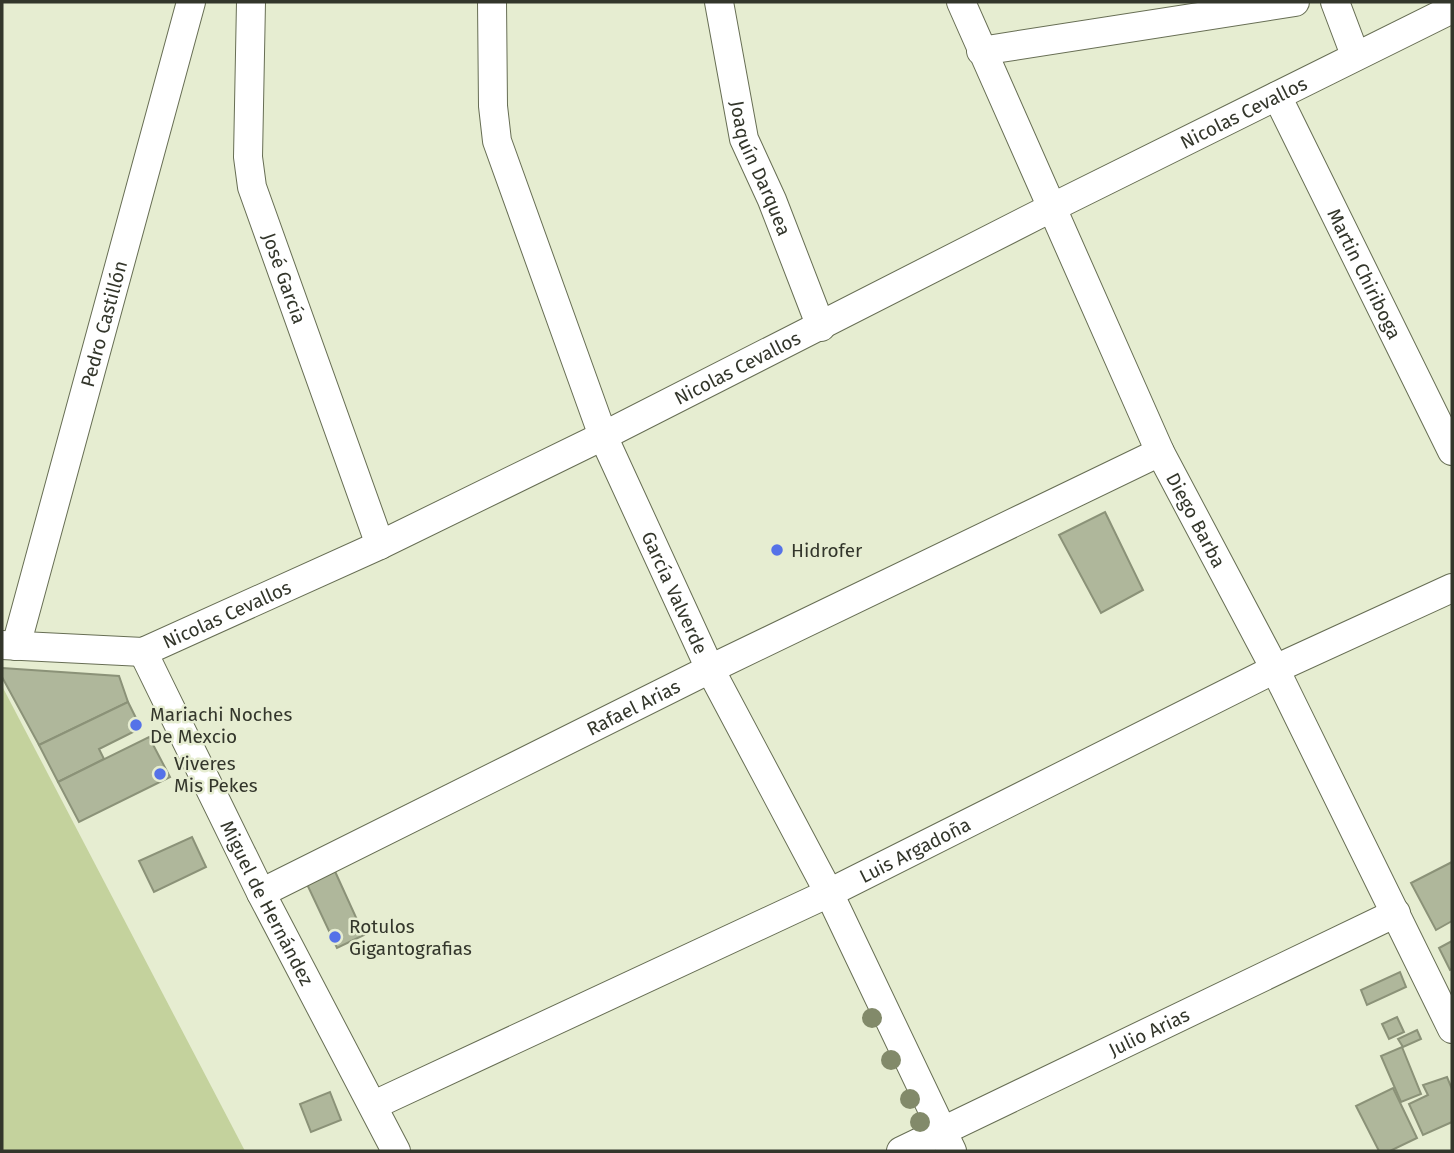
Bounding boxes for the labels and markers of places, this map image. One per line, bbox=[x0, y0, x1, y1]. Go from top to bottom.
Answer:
place label: Hidrofer bbox=[791, 539, 863, 562]
marker: Hidrofer bbox=[769, 542, 785, 558]
place label: Mariachi Noches De Mexcio bbox=[150, 703, 292, 748]
marker: Mariachi Noches De Mexcio bbox=[128, 717, 144, 733]
place label: Viveres Mis Pekes bbox=[174, 752, 258, 797]
marker: Viveres Mis Pekes bbox=[152, 766, 168, 782]
place label: Rotulos Gigantografias bbox=[349, 915, 472, 960]
marker: Rotulos Gigantografias bbox=[327, 929, 343, 945]

